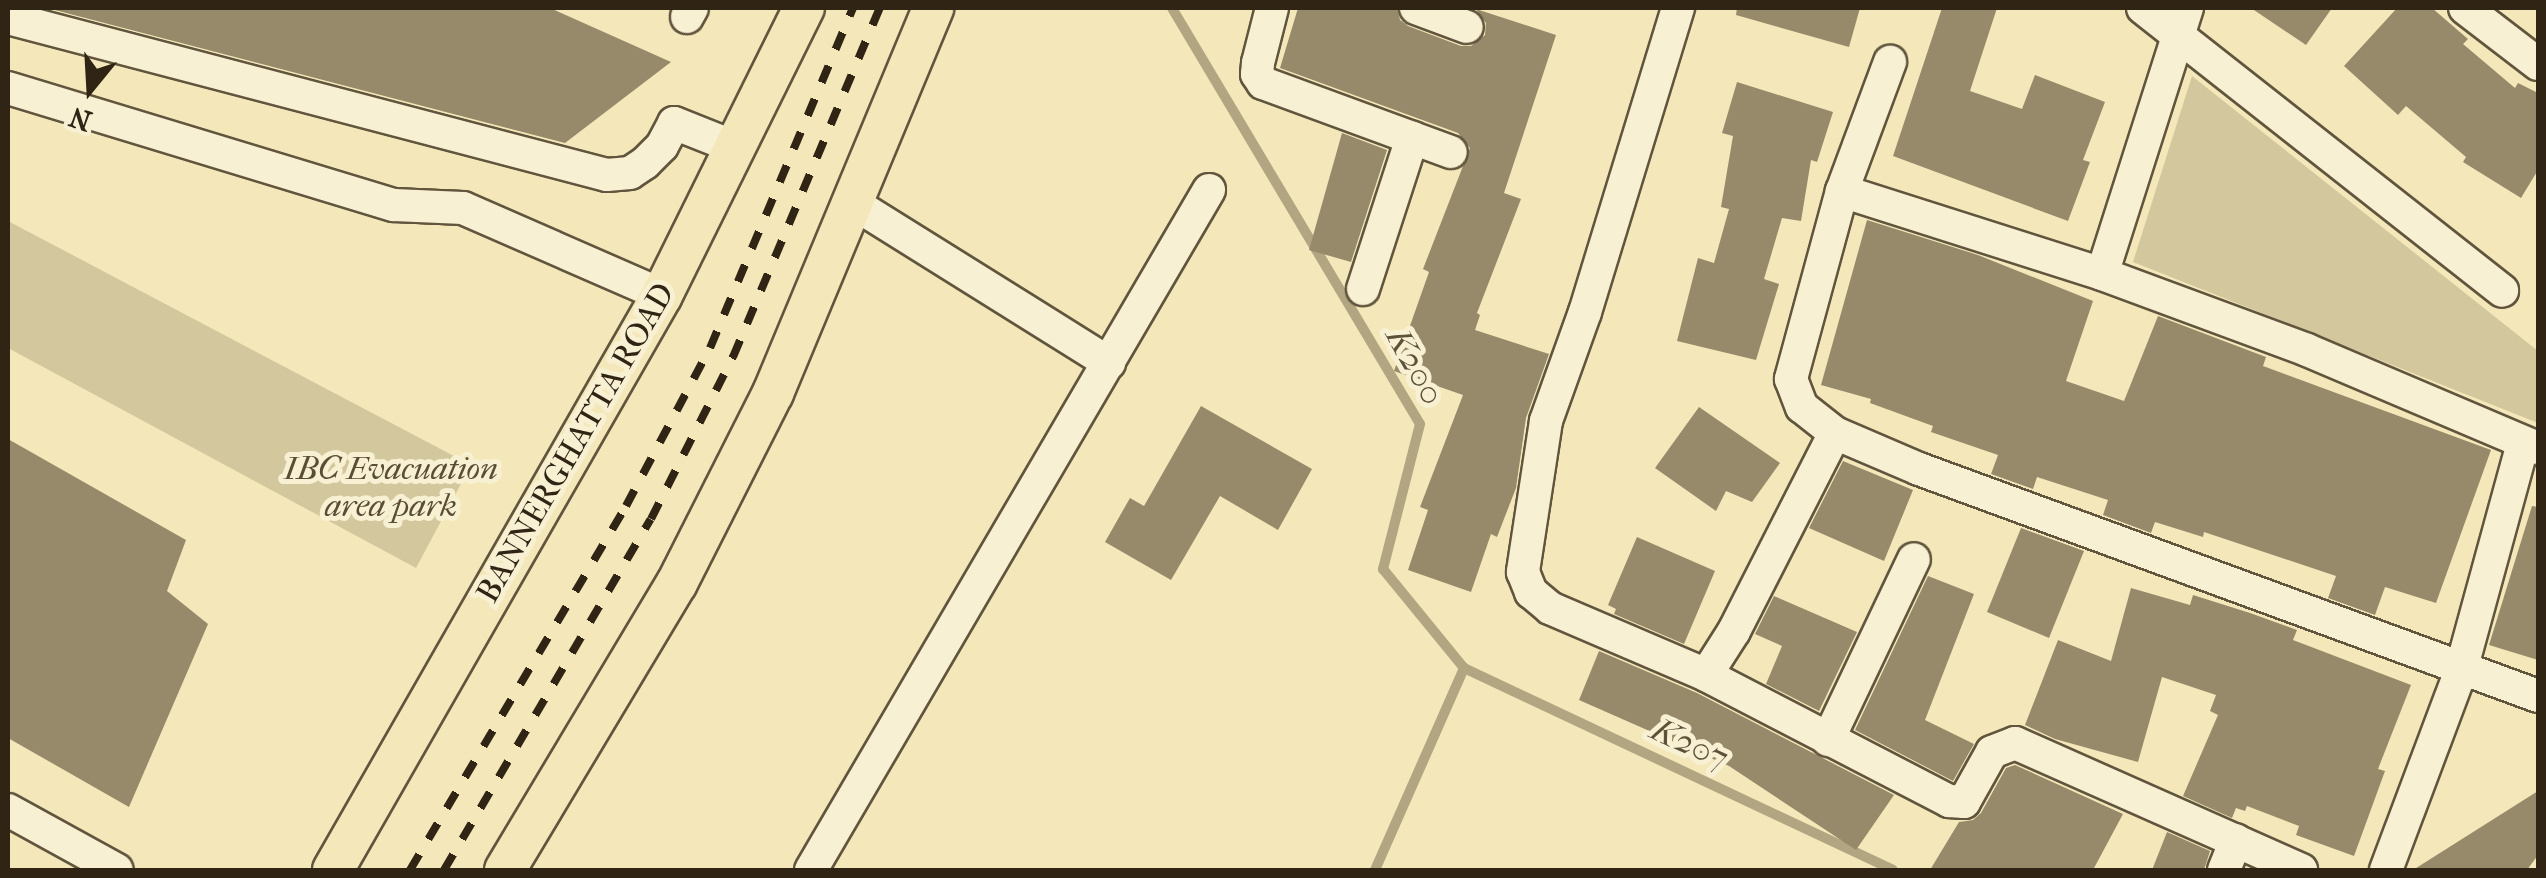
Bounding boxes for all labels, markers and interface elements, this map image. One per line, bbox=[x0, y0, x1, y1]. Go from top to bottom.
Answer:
north arrow bbox=[40, 40, 140, 140]
text: N bbox=[65, 100, 96, 138]
street label: BANNERGHATTA ROAD bbox=[469, 276, 683, 610]
water label: K200 bbox=[1377, 320, 1453, 412]
park label: IBC Evacuation area park bbox=[284, 451, 498, 526]
water label: K207 bbox=[1645, 708, 1735, 780]

